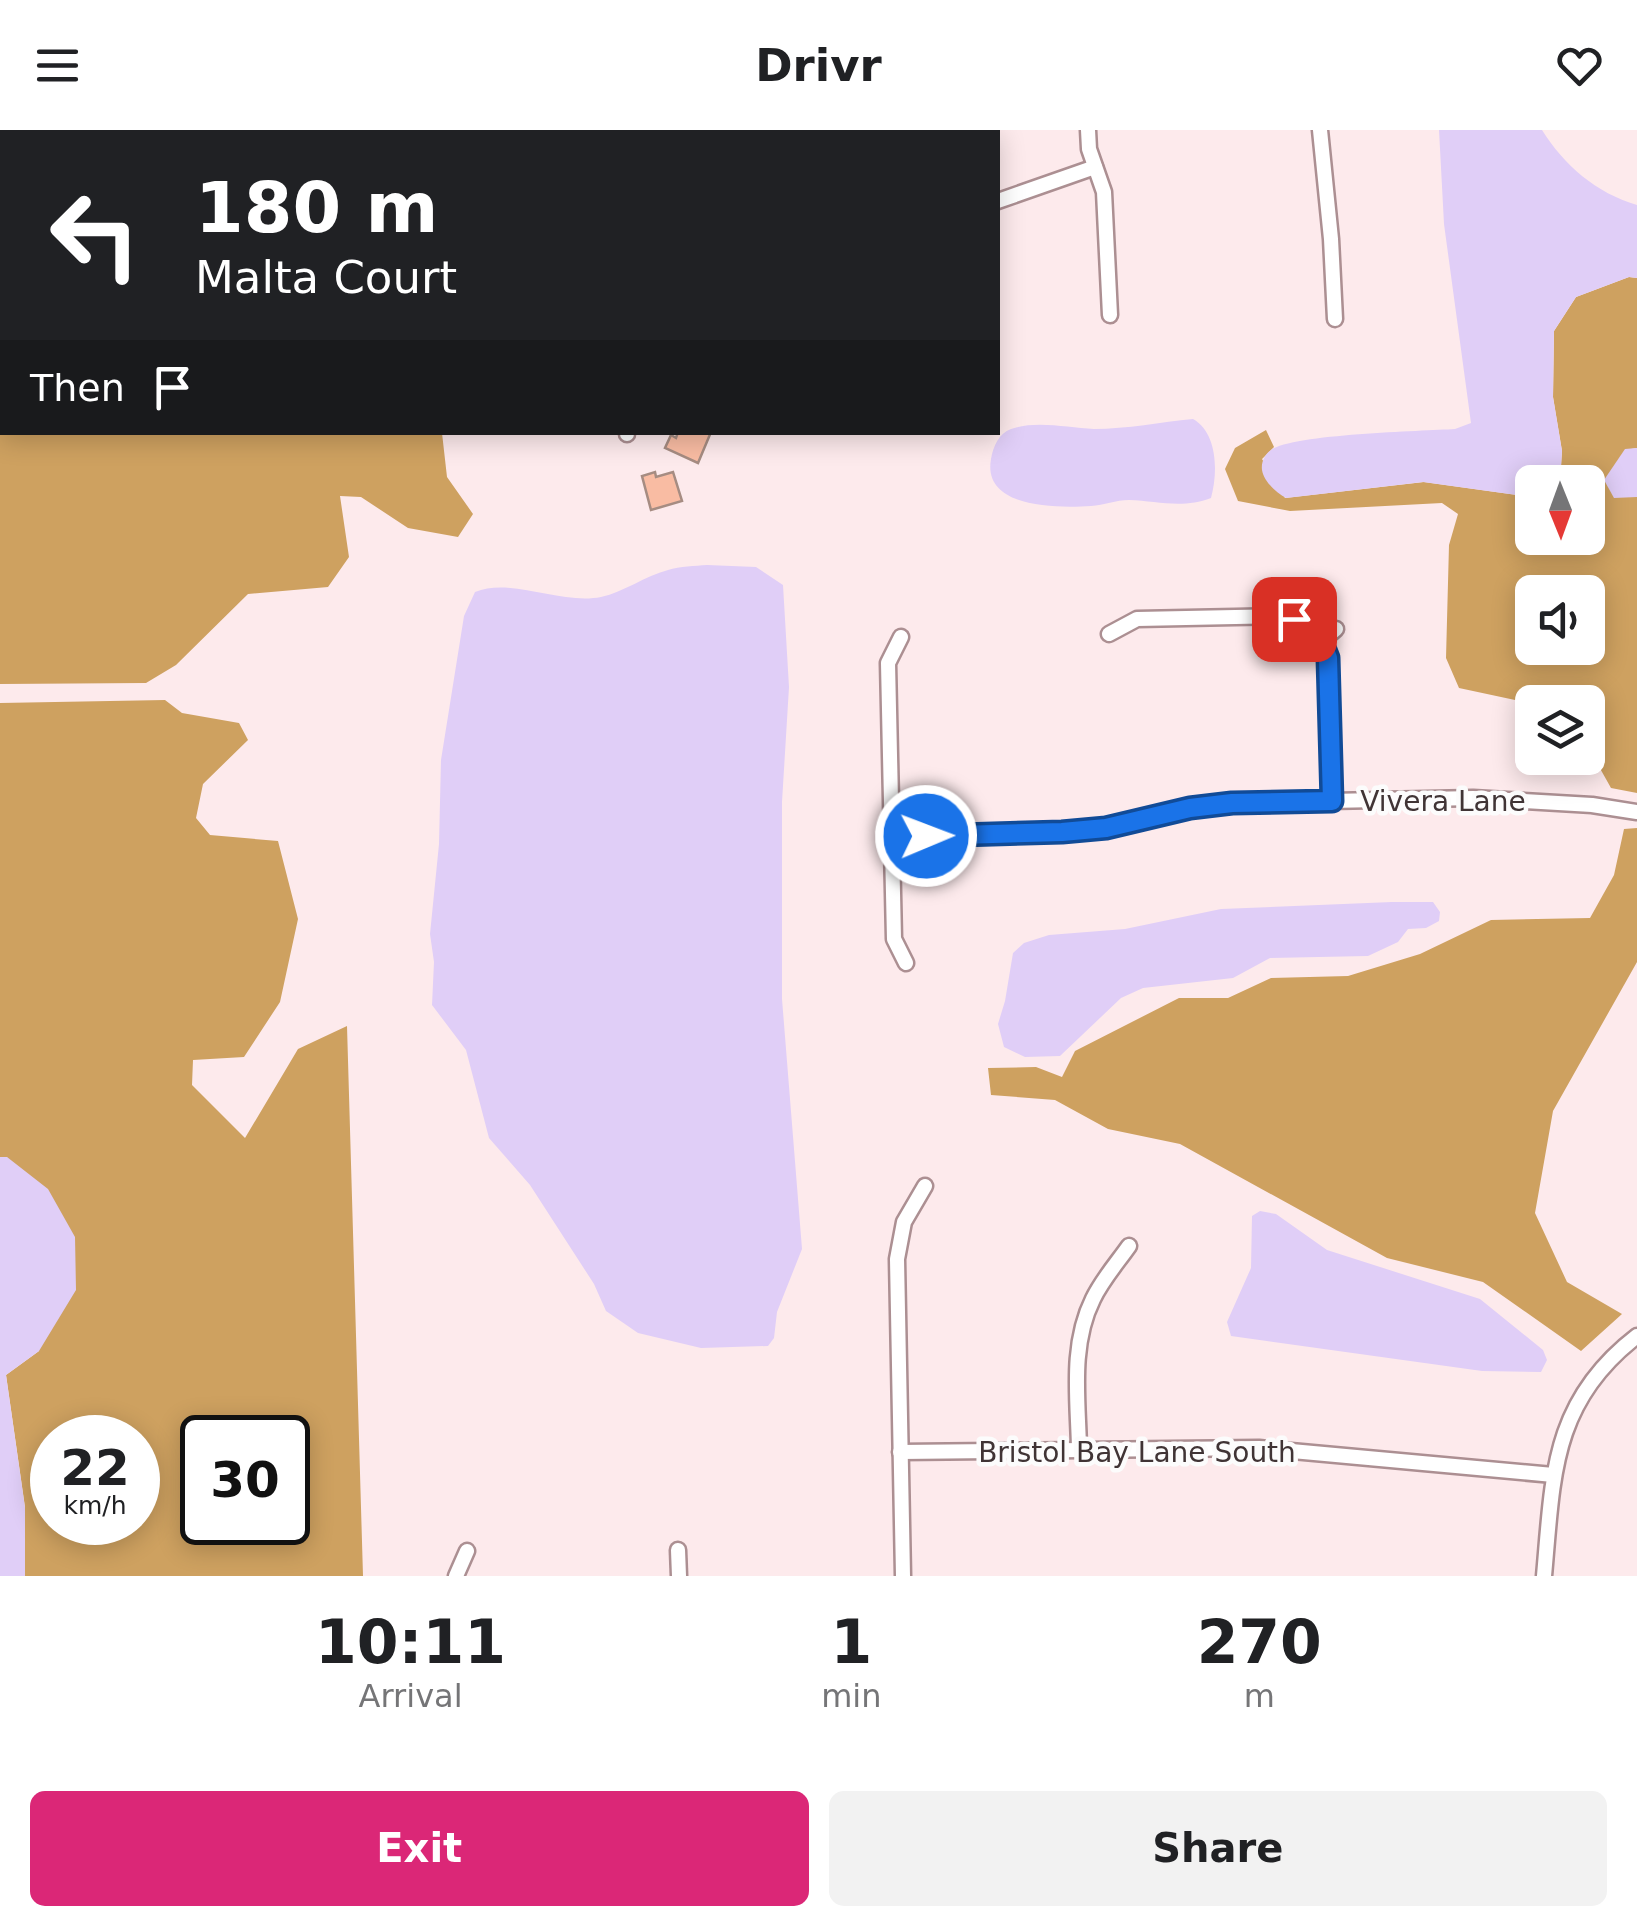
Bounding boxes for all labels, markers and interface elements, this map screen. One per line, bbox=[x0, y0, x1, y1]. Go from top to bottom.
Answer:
icon: menu bbox=[30, 38, 85, 93]
icon: heart bbox=[1552, 38, 1607, 93]
text: Drivr bbox=[755, 39, 882, 92]
text: 180 m bbox=[195, 167, 438, 249]
icon: left bbox=[30, 170, 160, 300]
text: Malta Court bbox=[195, 251, 457, 304]
icon: arrive bbox=[145, 360, 200, 415]
text: Then bbox=[30, 366, 125, 410]
north arrow bbox=[1515, 465, 1605, 555]
map controls bbox=[1515, 465, 1605, 775]
button: sound bbox=[1515, 575, 1605, 665]
pin bbox=[1252, 577, 1337, 662]
icon: arrive bbox=[1267, 592, 1322, 647]
button: layers bbox=[1515, 685, 1605, 775]
position arrow bbox=[874, 784, 978, 888]
street label: Vivera Lane bbox=[1360, 785, 1526, 818]
speed limit sign: 30 bbox=[180, 1415, 310, 1545]
street label: Bristol Bay Lane South bbox=[978, 1436, 1296, 1469]
text: 22 bbox=[60, 1439, 130, 1497]
text: km/h bbox=[63, 1491, 127, 1520]
text: 10:11 bbox=[315, 1607, 506, 1677]
text: 1 bbox=[830, 1607, 872, 1677]
text: 270 bbox=[1197, 1607, 1322, 1677]
text: Arrival bbox=[359, 1677, 463, 1715]
text: min bbox=[821, 1677, 882, 1715]
text: m bbox=[1244, 1677, 1275, 1715]
button: Exit bbox=[30, 1791, 809, 1906]
button: Share bbox=[829, 1791, 1607, 1906]

